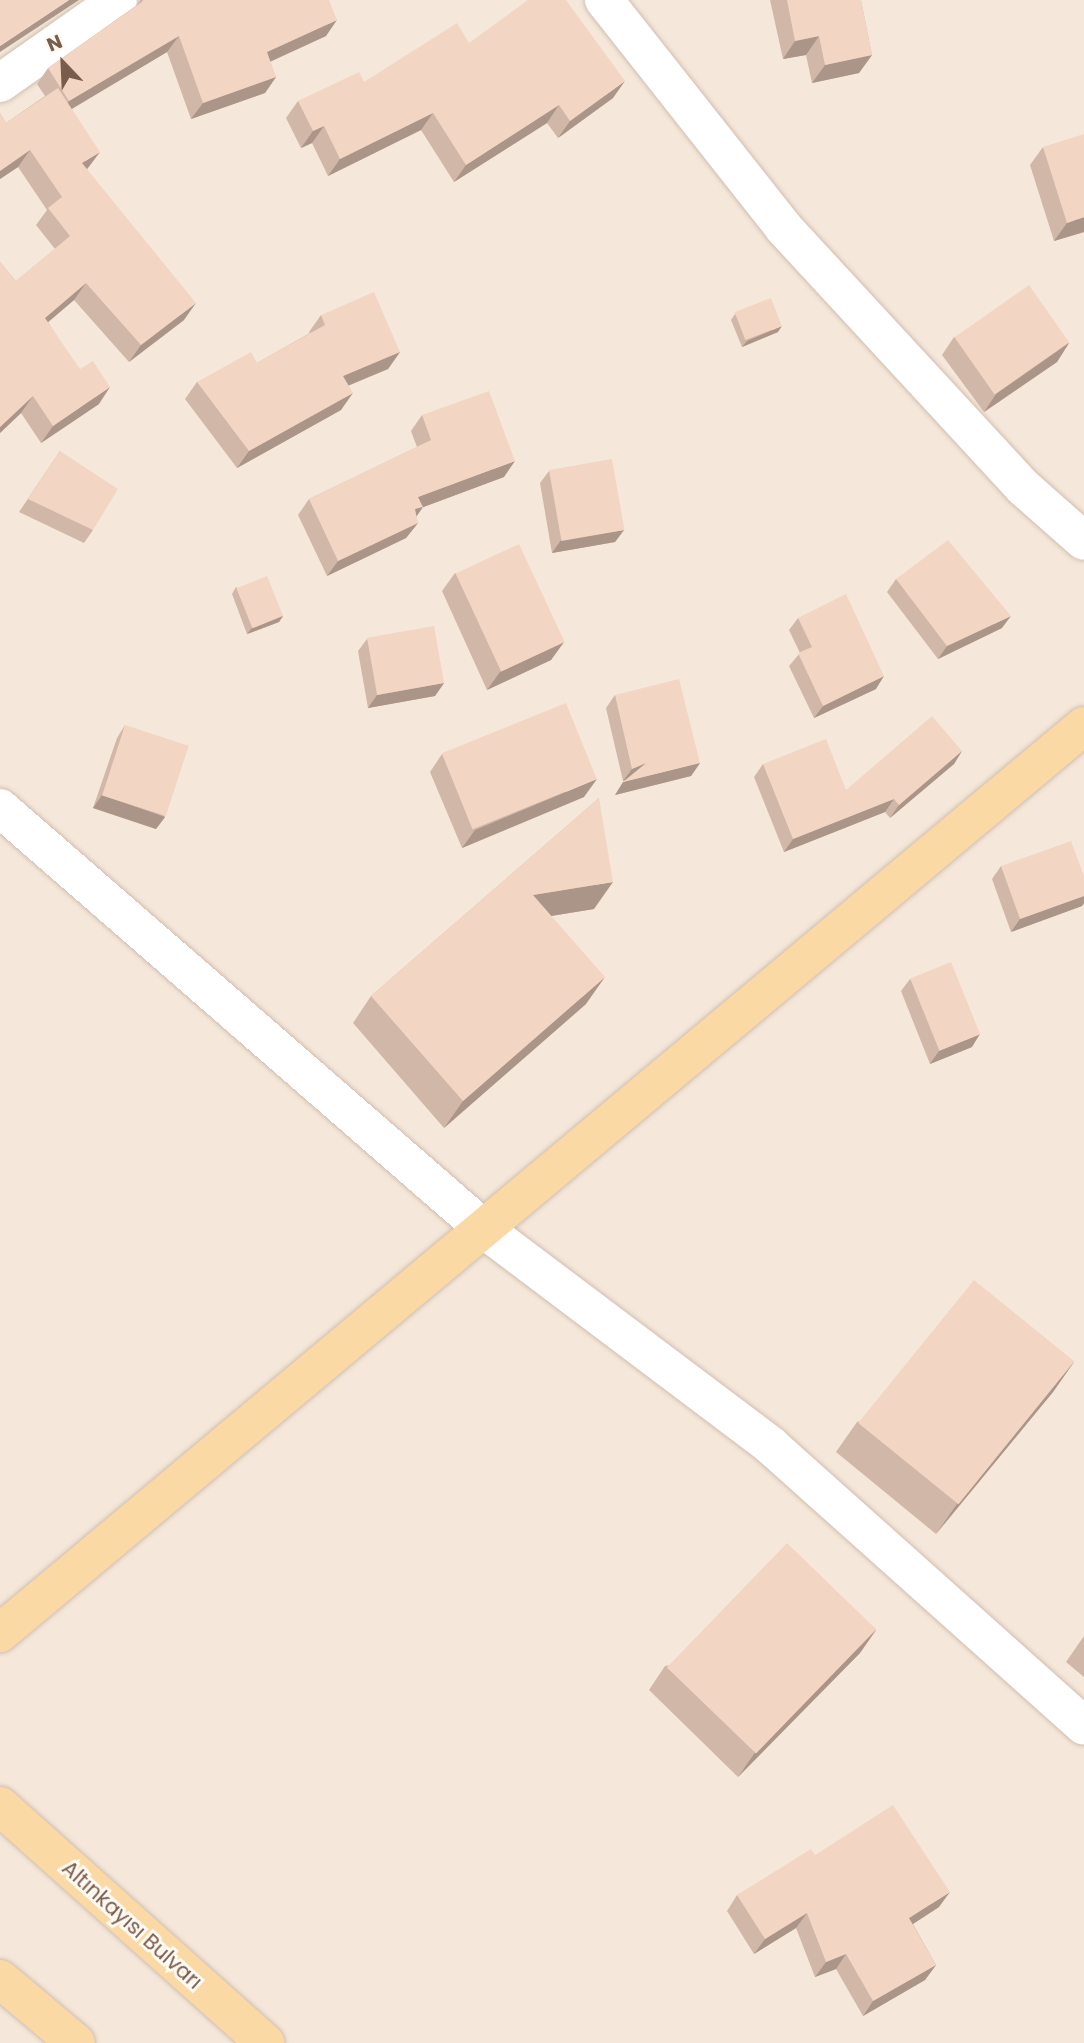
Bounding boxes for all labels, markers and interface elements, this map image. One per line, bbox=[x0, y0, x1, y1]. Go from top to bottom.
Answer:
north arrow bbox=[28, 28, 98, 98]
text: N bbox=[43, 28, 66, 58]
street label: Altınkayısı Bulvarı bbox=[57, 1855, 207, 1995]

